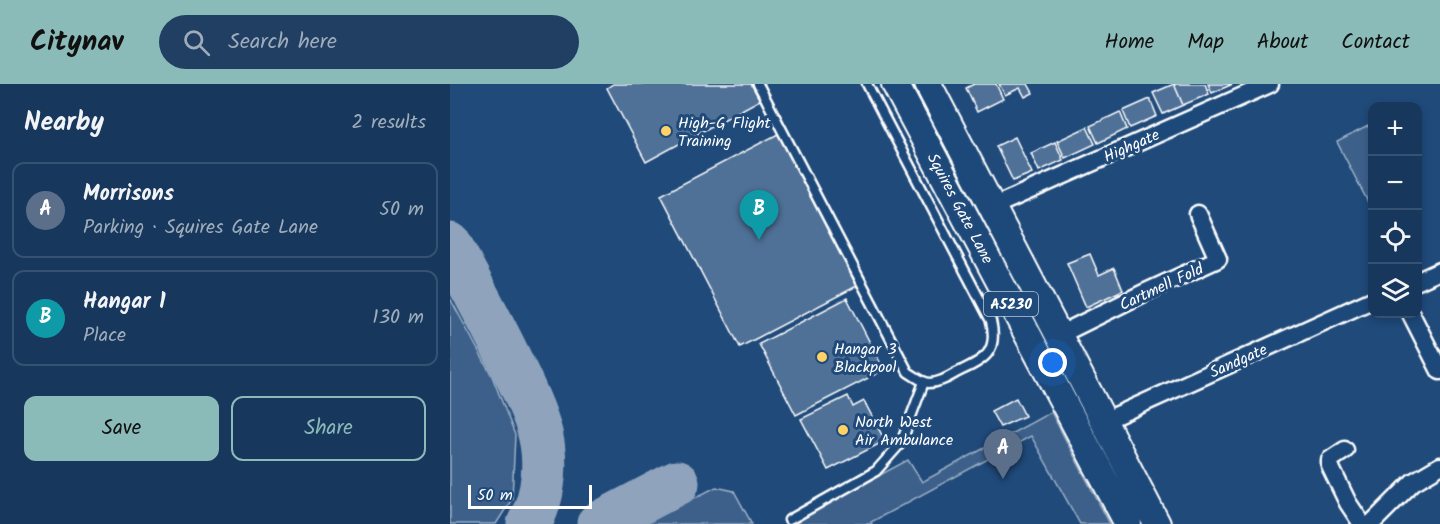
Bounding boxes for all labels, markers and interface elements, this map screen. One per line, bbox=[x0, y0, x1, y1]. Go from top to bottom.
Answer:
search box bbox=[159, 15, 579, 69]
text: Citynav bbox=[30, 20, 123, 65]
text: Search here bbox=[228, 25, 337, 60]
icon: search bbox=[180, 26, 213, 59]
text: Home bbox=[1105, 26, 1154, 59]
text: Map bbox=[1187, 26, 1224, 59]
text: About bbox=[1257, 26, 1308, 59]
text: Contact bbox=[1341, 26, 1410, 59]
text: Nearby bbox=[24, 102, 104, 144]
map controls bbox=[1368, 102, 1422, 318]
button: + bbox=[1368, 102, 1422, 156]
text: 2 results bbox=[351, 107, 426, 139]
place label: High-G Flight Training bbox=[678, 111, 772, 154]
street label: Highgate bbox=[1099, 123, 1164, 170]
marker: High-G Flight Training bbox=[659, 124, 673, 138]
street label: Squires Gate Lane bbox=[920, 149, 999, 269]
button: − bbox=[1368, 156, 1422, 210]
text: Morrisons bbox=[83, 177, 174, 212]
pin: B bbox=[740, 190, 778, 240]
text: A bbox=[39, 194, 52, 226]
text: 50 m bbox=[379, 194, 424, 226]
button: locate bbox=[1368, 210, 1422, 264]
text: Parking · Squires Gate Lane bbox=[83, 212, 318, 244]
street label: Cartmell Fold bbox=[1115, 257, 1209, 318]
button: layers bbox=[1368, 264, 1422, 318]
text: Hangar 1 bbox=[83, 285, 166, 320]
road number: A5230 bbox=[984, 292, 1038, 316]
text: B bbox=[39, 302, 52, 334]
text: 130 m bbox=[372, 302, 424, 334]
text: Place bbox=[83, 320, 126, 352]
place label: Hangar 3 Blackpool bbox=[834, 337, 897, 380]
street label: Sandgate bbox=[1206, 338, 1272, 385]
your location bbox=[1038, 348, 1067, 377]
marker: Hangar 3 Blackpool bbox=[815, 350, 829, 364]
button: Save bbox=[24, 396, 219, 461]
button: Share bbox=[231, 396, 426, 461]
place label: North West Air Ambulance bbox=[855, 410, 953, 453]
marker: North West Air Ambulance bbox=[836, 423, 850, 437]
pin: A bbox=[984, 430, 1022, 479]
scale bar bbox=[468, 482, 592, 510]
text: 50 m bbox=[477, 483, 513, 508]

